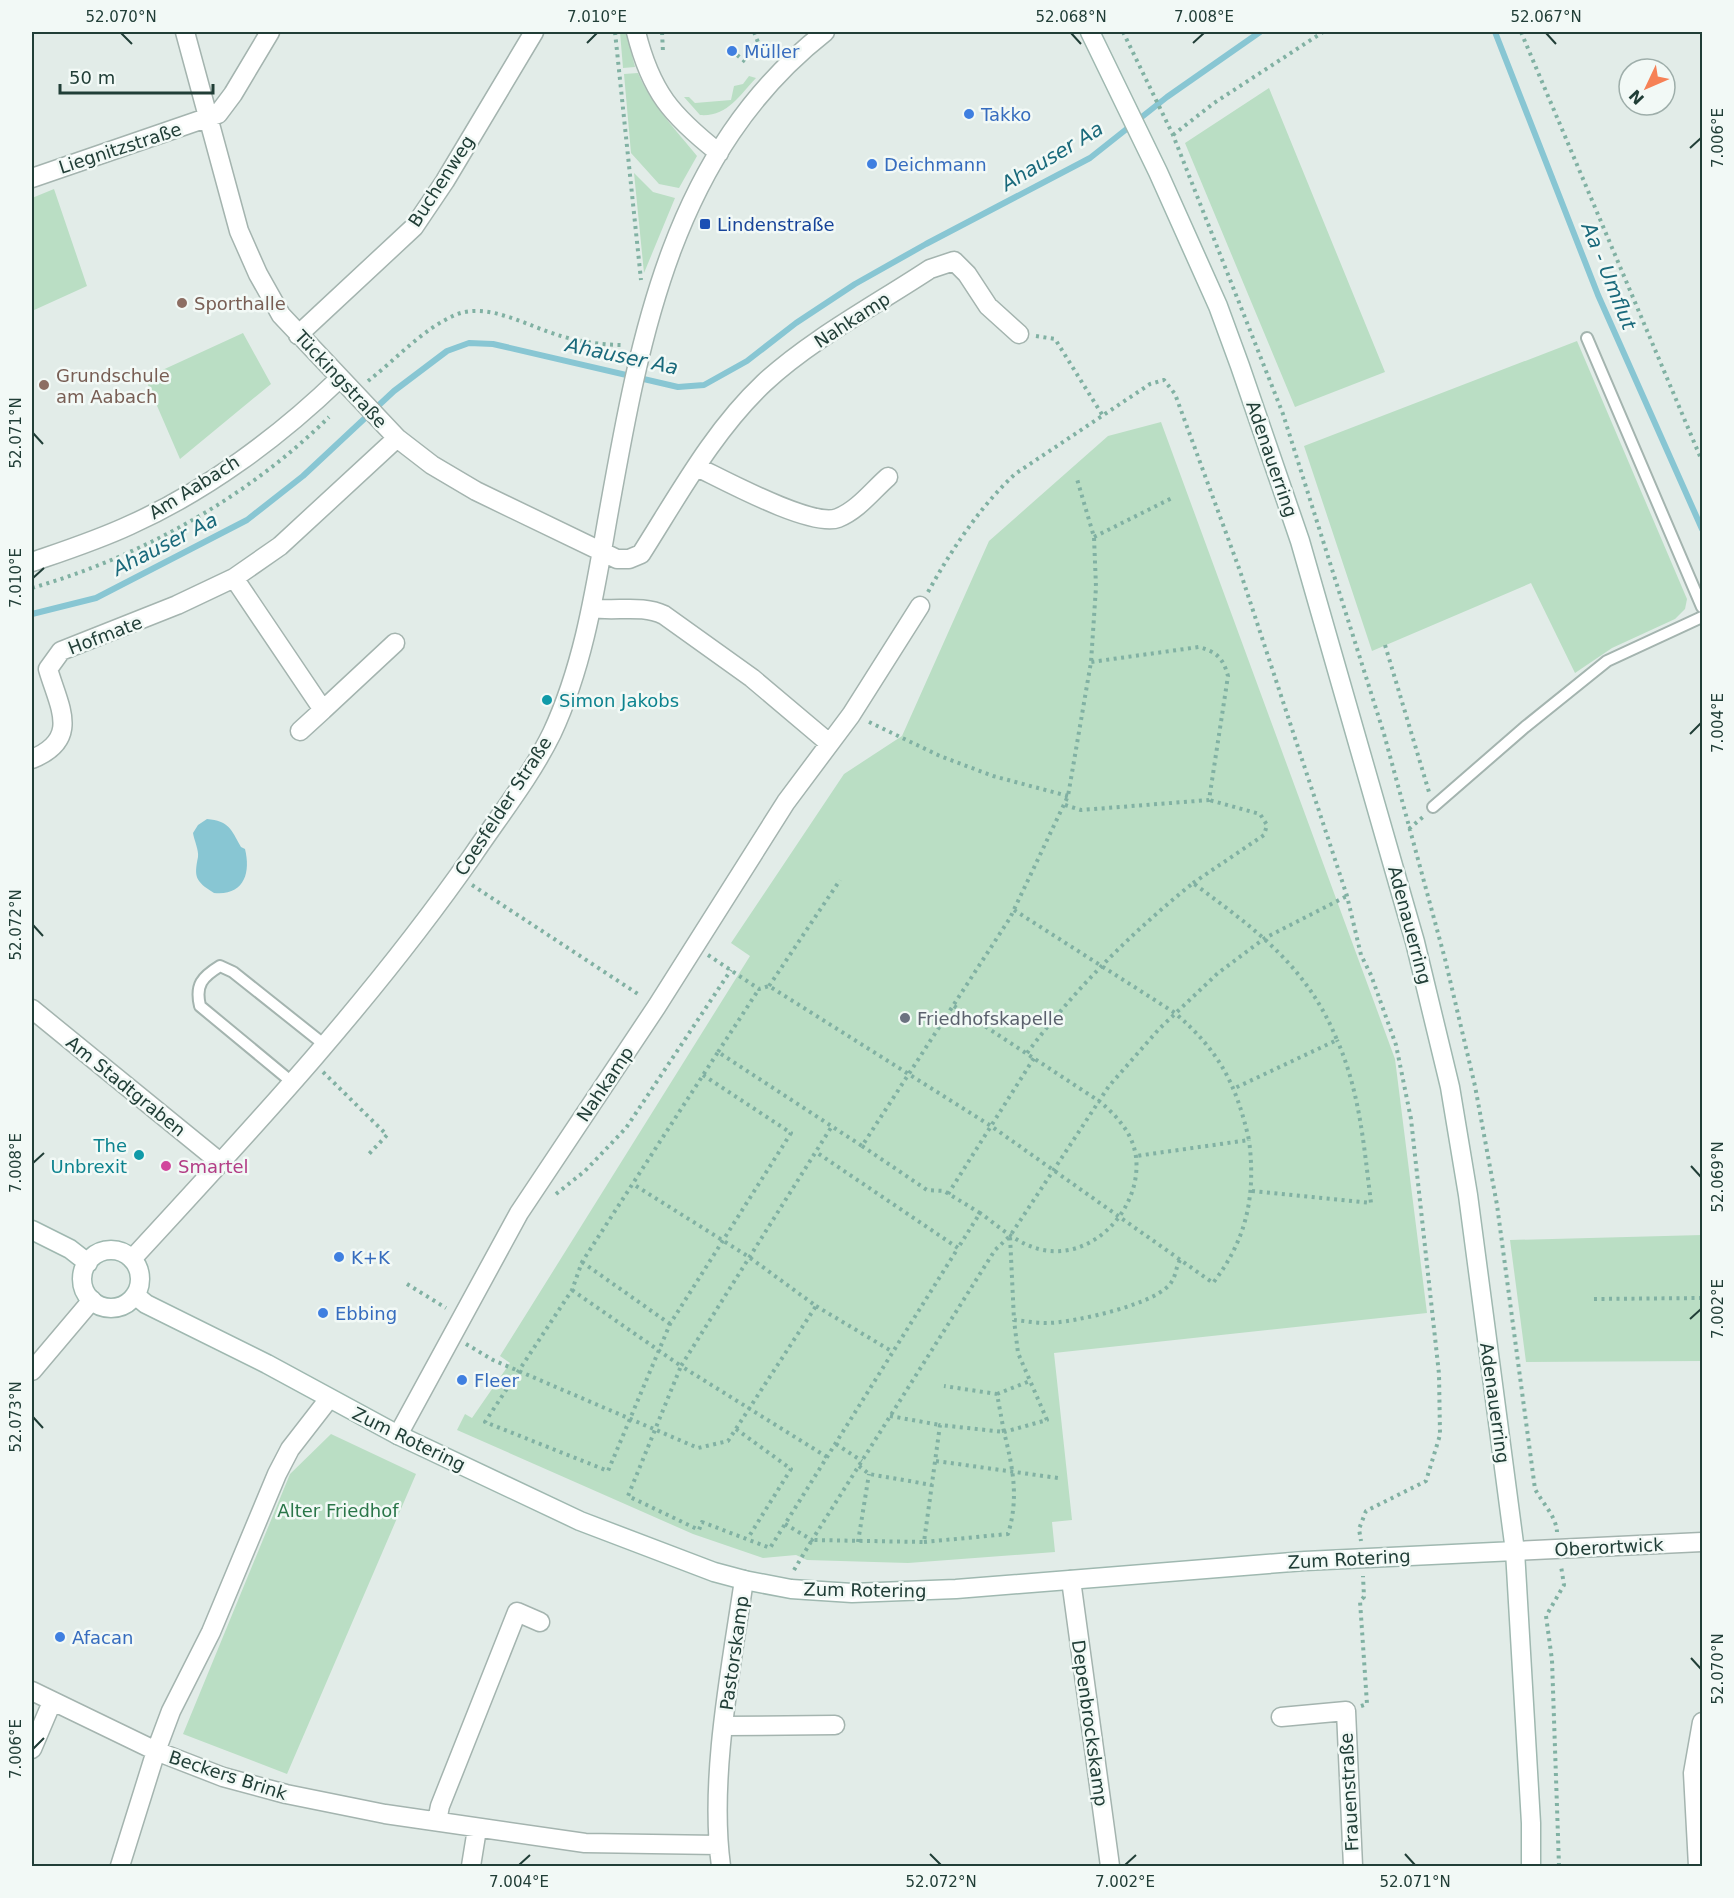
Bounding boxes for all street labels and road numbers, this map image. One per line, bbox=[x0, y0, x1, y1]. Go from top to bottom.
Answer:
street label: Liegnitzstraße bbox=[56, 118, 184, 178]
street label: Buchenweg bbox=[404, 131, 478, 231]
street label: Nahkamp bbox=[810, 288, 894, 352]
street label: Tückingstraße bbox=[290, 325, 391, 432]
street label: Adenauerring bbox=[1242, 398, 1302, 520]
street label: Am Aabach bbox=[145, 451, 243, 523]
street label: Hofmate bbox=[65, 611, 145, 659]
street label: Coesfelder Straße bbox=[450, 733, 556, 879]
street label: Adenauerring bbox=[1384, 863, 1436, 987]
street label: Am Stadtgraben bbox=[62, 1031, 190, 1141]
street label: Nahkamp bbox=[572, 1042, 638, 1126]
street label: Adenauerring bbox=[1476, 1341, 1514, 1465]
street label: Zum Rotering bbox=[349, 1403, 469, 1475]
street label: Oberortwick bbox=[1554, 1534, 1665, 1560]
street label: Zum Rotering bbox=[1287, 1545, 1411, 1573]
street label: Zum Rotering bbox=[803, 1578, 927, 1602]
street label: Pastorskamp bbox=[716, 1594, 752, 1712]
street label: Depenbrockskamp bbox=[1068, 1638, 1112, 1808]
street label: Frauenstraße bbox=[1335, 1732, 1363, 1852]
street label: Beckers Brink bbox=[166, 1746, 290, 1804]

